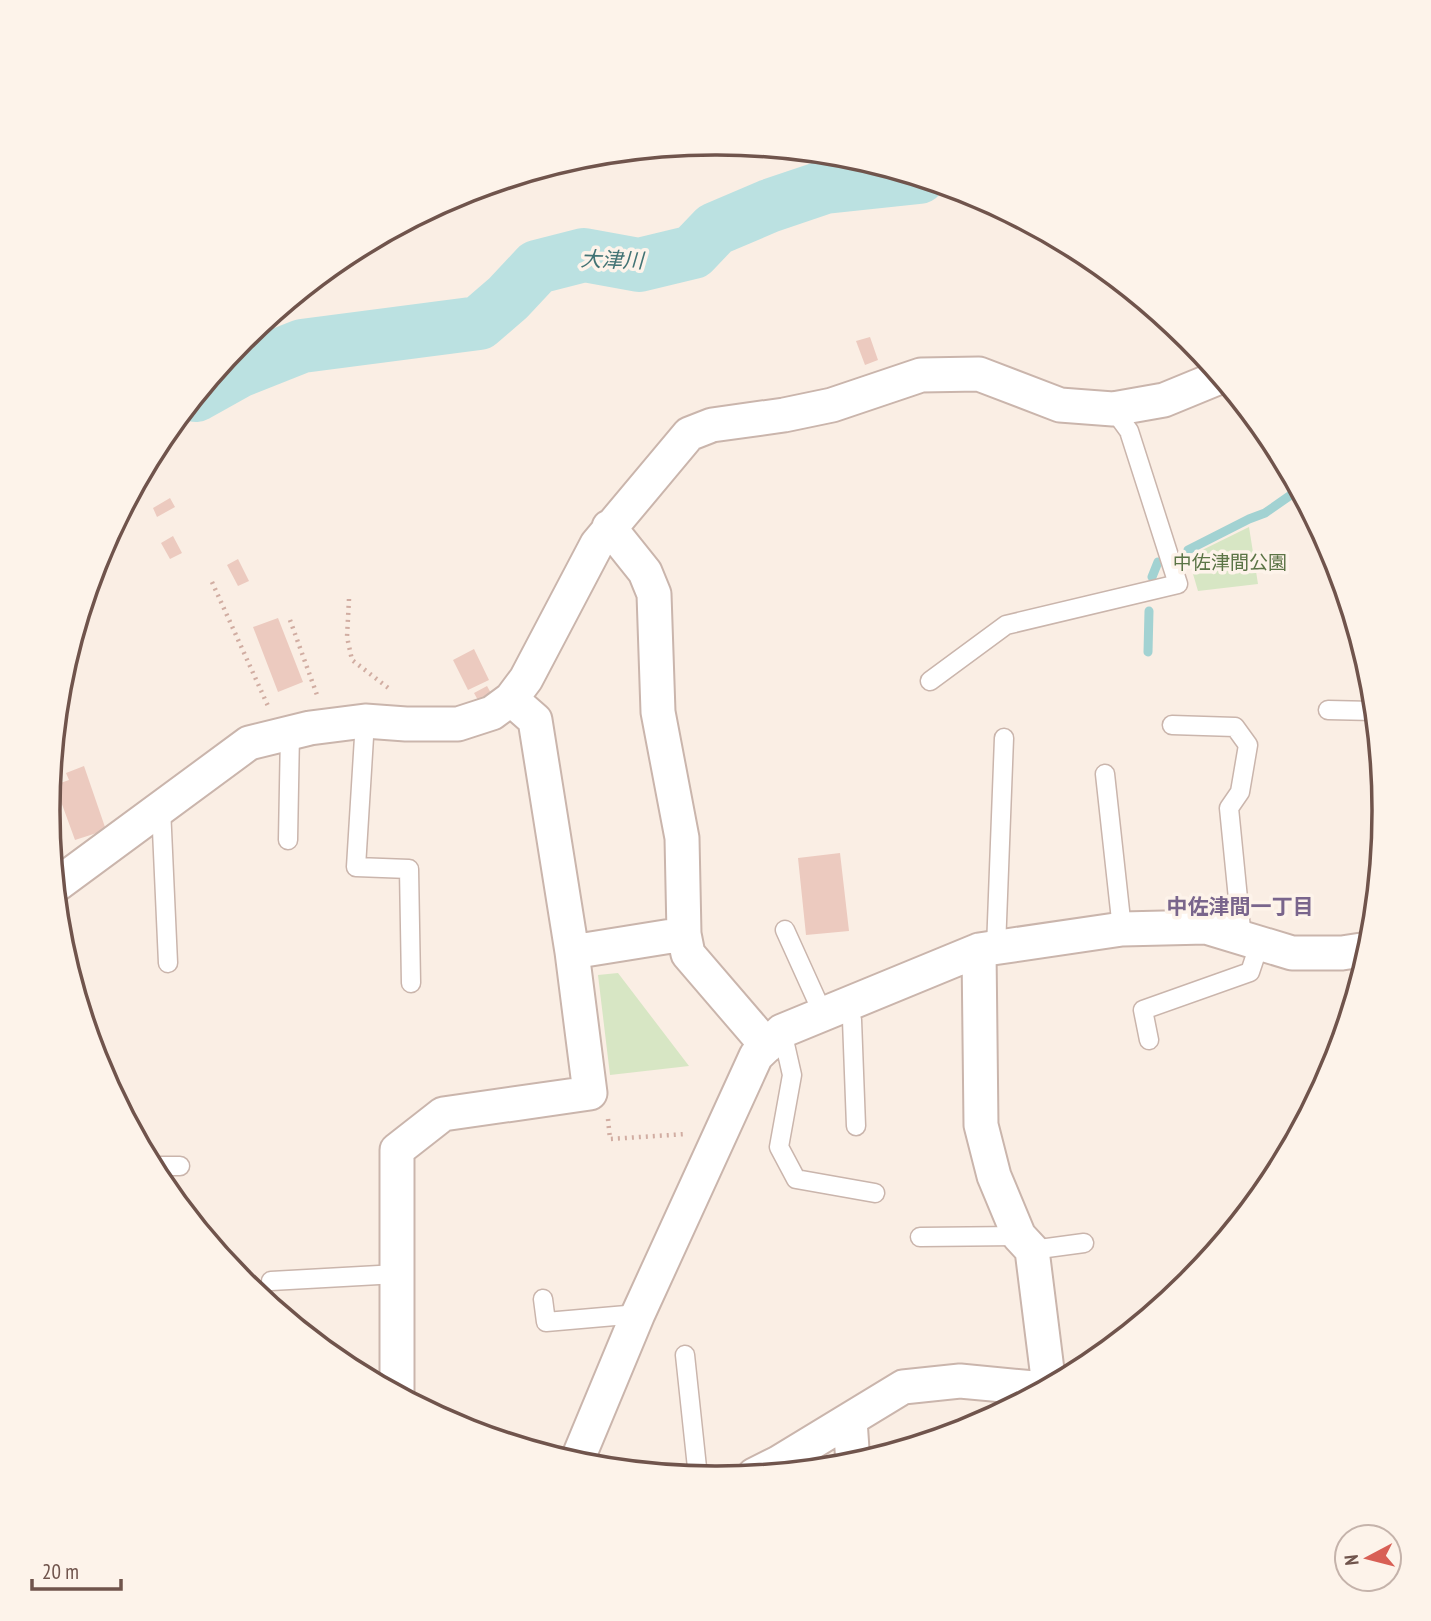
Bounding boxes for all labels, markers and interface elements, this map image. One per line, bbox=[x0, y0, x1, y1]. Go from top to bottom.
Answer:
water label: 大津川 bbox=[580, 245, 646, 274]
park label: 中佐津間公園 bbox=[1173, 550, 1287, 574]
district label: 中佐津間一丁目 bbox=[1167, 893, 1314, 920]
north arrow bbox=[1333, 1523, 1403, 1593]
scale bar bbox=[32, 1548, 121, 1592]
text: N bbox=[1339, 1554, 1364, 1567]
text: 20 m bbox=[42, 1558, 79, 1585]

